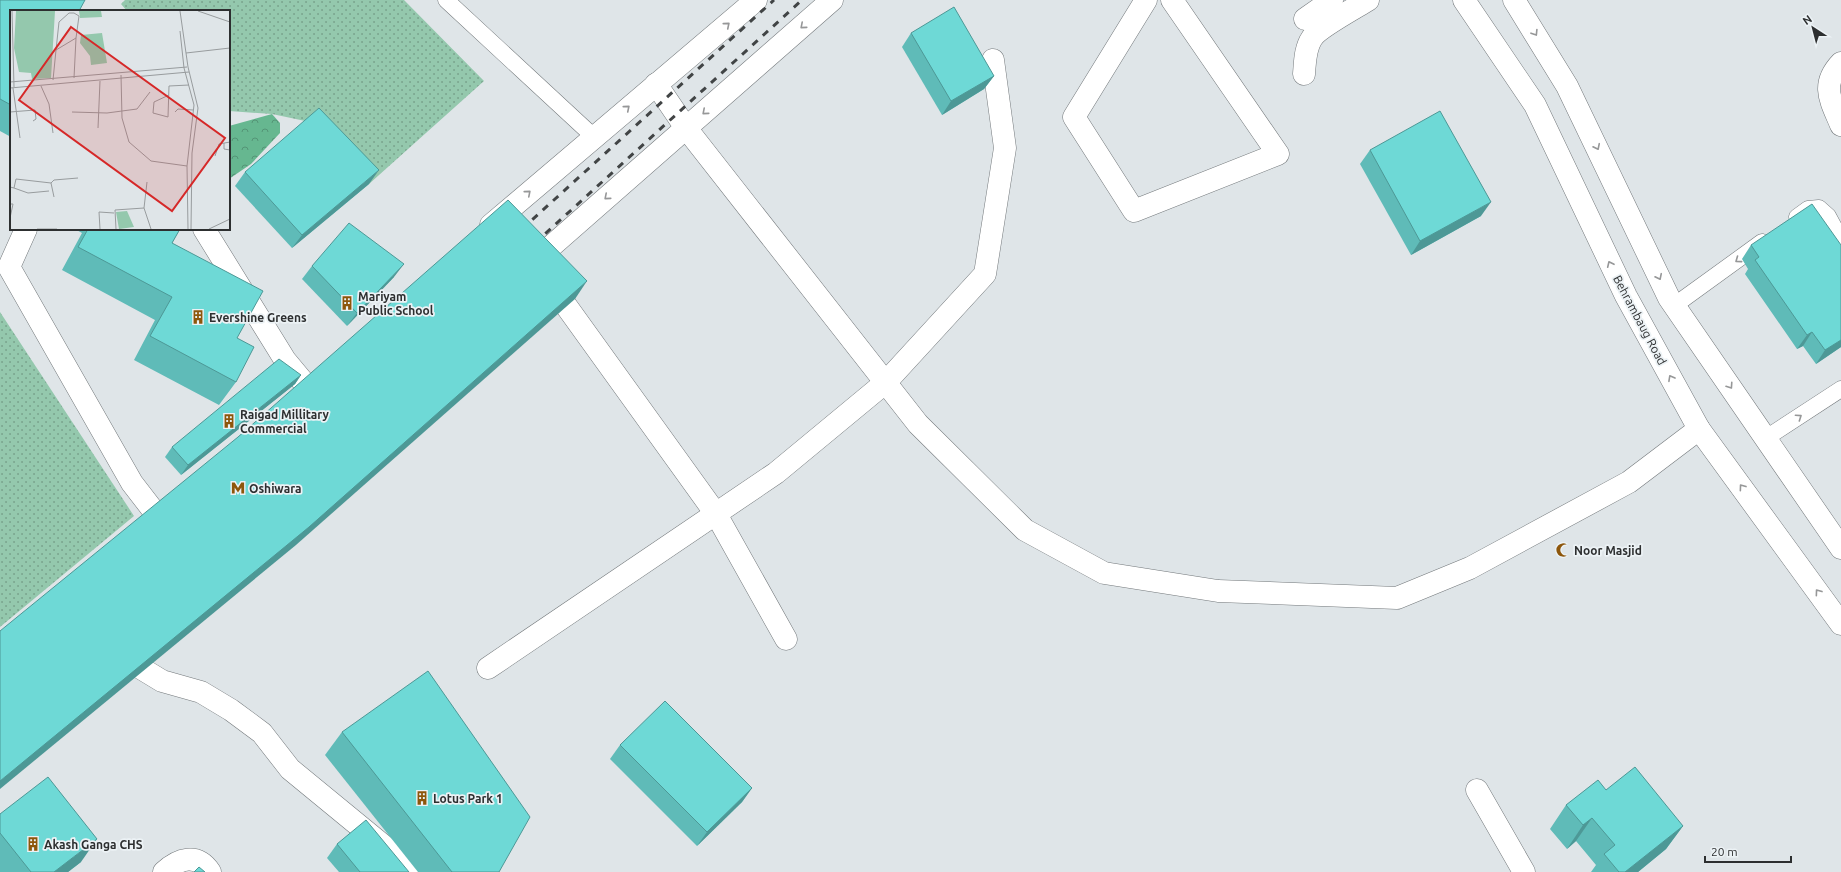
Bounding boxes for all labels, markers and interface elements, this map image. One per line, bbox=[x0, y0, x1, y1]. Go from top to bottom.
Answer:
north arrow bbox=[1793, 8, 1833, 48]
inset map bbox=[10, 10, 230, 230]
text: N bbox=[1800, 13, 1814, 27]
one-way arrow bbox=[800, 21, 808, 28]
one-way arrow bbox=[722, 22, 730, 29]
one-way arrow bbox=[1530, 29, 1537, 36]
one-way arrow bbox=[623, 106, 630, 113]
one-way arrow bbox=[702, 107, 710, 114]
one-way arrow bbox=[1592, 143, 1600, 150]
one-way arrow bbox=[524, 190, 531, 197]
one-way arrow bbox=[605, 193, 612, 200]
one-way arrow bbox=[1735, 255, 1742, 262]
one-way arrow bbox=[1607, 260, 1615, 268]
street label: Behrambaug Road bbox=[1611, 273, 1669, 367]
one-way arrow bbox=[1654, 273, 1662, 280]
place label: Mariyam Public School bbox=[358, 290, 434, 317]
building icon: Mariyam Public School bbox=[339, 295, 355, 311]
building icon: Evershine Greens bbox=[190, 309, 206, 325]
place label: Evershine Greens bbox=[209, 311, 307, 324]
one-way arrow bbox=[1668, 375, 1676, 382]
one-way arrow bbox=[1725, 382, 1733, 389]
place label: Raigad Millitary Commercial bbox=[240, 408, 330, 435]
building icon: Raigad Millitary Commercial bbox=[221, 413, 237, 429]
one-way arrow bbox=[1794, 415, 1801, 422]
metro station icon: Oshiwara bbox=[230, 480, 246, 496]
place label: Oshiwara bbox=[249, 482, 302, 495]
one-way arrow bbox=[1739, 485, 1746, 492]
mosque icon: Noor Masjid bbox=[1555, 542, 1571, 558]
place label: Noor Masjid bbox=[1574, 544, 1642, 557]
one-way arrow bbox=[1816, 590, 1823, 597]
building icon: Lotus Park 1 bbox=[414, 790, 430, 806]
place label: Lotus Park 1 bbox=[433, 792, 503, 805]
building icon: Akash Ganga CHS bbox=[25, 836, 41, 852]
place label: Akash Ganga CHS bbox=[44, 838, 143, 851]
scale bar bbox=[1705, 838, 1791, 864]
text: 20 m bbox=[1711, 845, 1738, 858]

